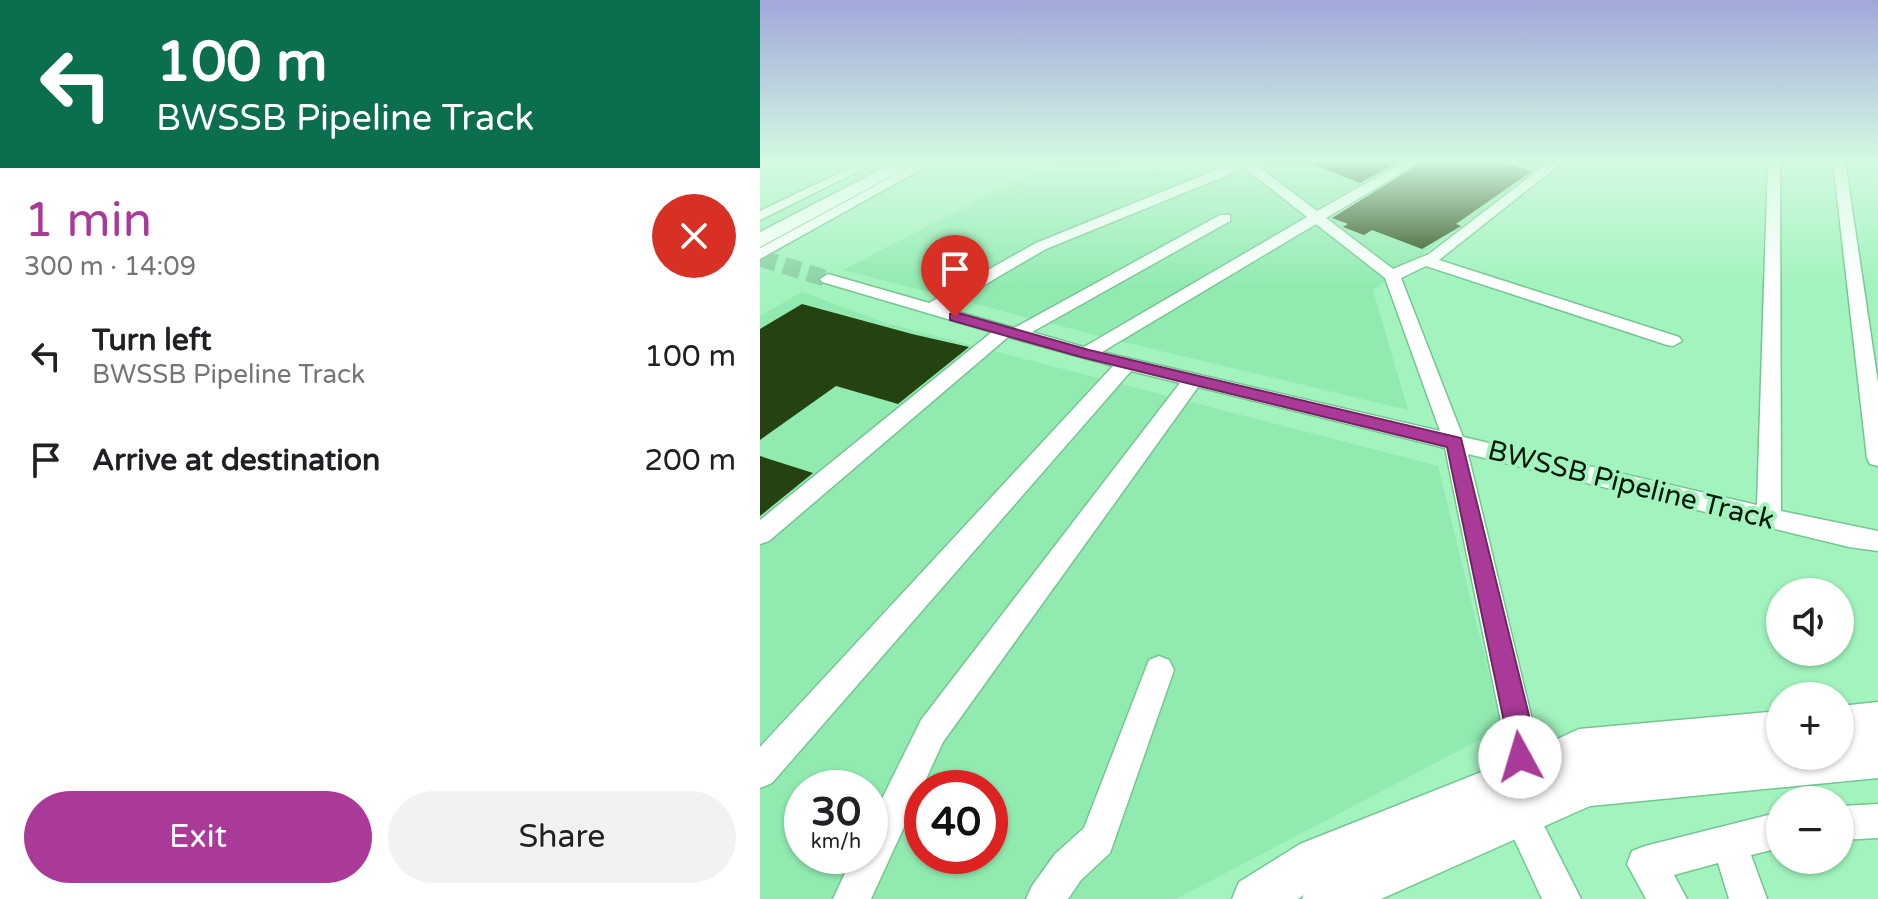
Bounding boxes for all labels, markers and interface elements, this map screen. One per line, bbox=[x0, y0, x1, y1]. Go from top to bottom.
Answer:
text: 100 m bbox=[156, 29, 327, 96]
icon: left bbox=[24, 32, 128, 136]
text: BWSSB Pipeline Track bbox=[156, 97, 534, 140]
text: 1 min bbox=[24, 192, 152, 250]
button: close bbox=[652, 194, 736, 278]
pin bbox=[921, 235, 989, 317]
icon: arrive bbox=[933, 247, 977, 291]
text: 300 m · 14:09 bbox=[24, 251, 196, 282]
text: Turn left bbox=[92, 322, 211, 359]
icon: left bbox=[24, 334, 68, 378]
text: 100 m bbox=[644, 338, 736, 375]
text: BWSSB Pipeline Track bbox=[92, 359, 365, 390]
street label: BWSSB Pipeline Track bbox=[1484, 433, 1778, 537]
icon: arrive bbox=[24, 438, 68, 482]
text: Arrive at destination bbox=[92, 442, 380, 479]
text: 200 m bbox=[644, 442, 736, 479]
map controls bbox=[1766, 578, 1854, 874]
button: sound bbox=[1766, 578, 1854, 666]
button: + bbox=[1766, 682, 1854, 770]
position arrow bbox=[1478, 715, 1562, 799]
speed limit sign: 40 bbox=[904, 770, 1008, 874]
button: − bbox=[1766, 786, 1854, 874]
text: 30 bbox=[811, 788, 861, 836]
button: Exit bbox=[24, 791, 372, 883]
button: Share bbox=[388, 791, 736, 883]
text: km/h bbox=[811, 830, 861, 854]

